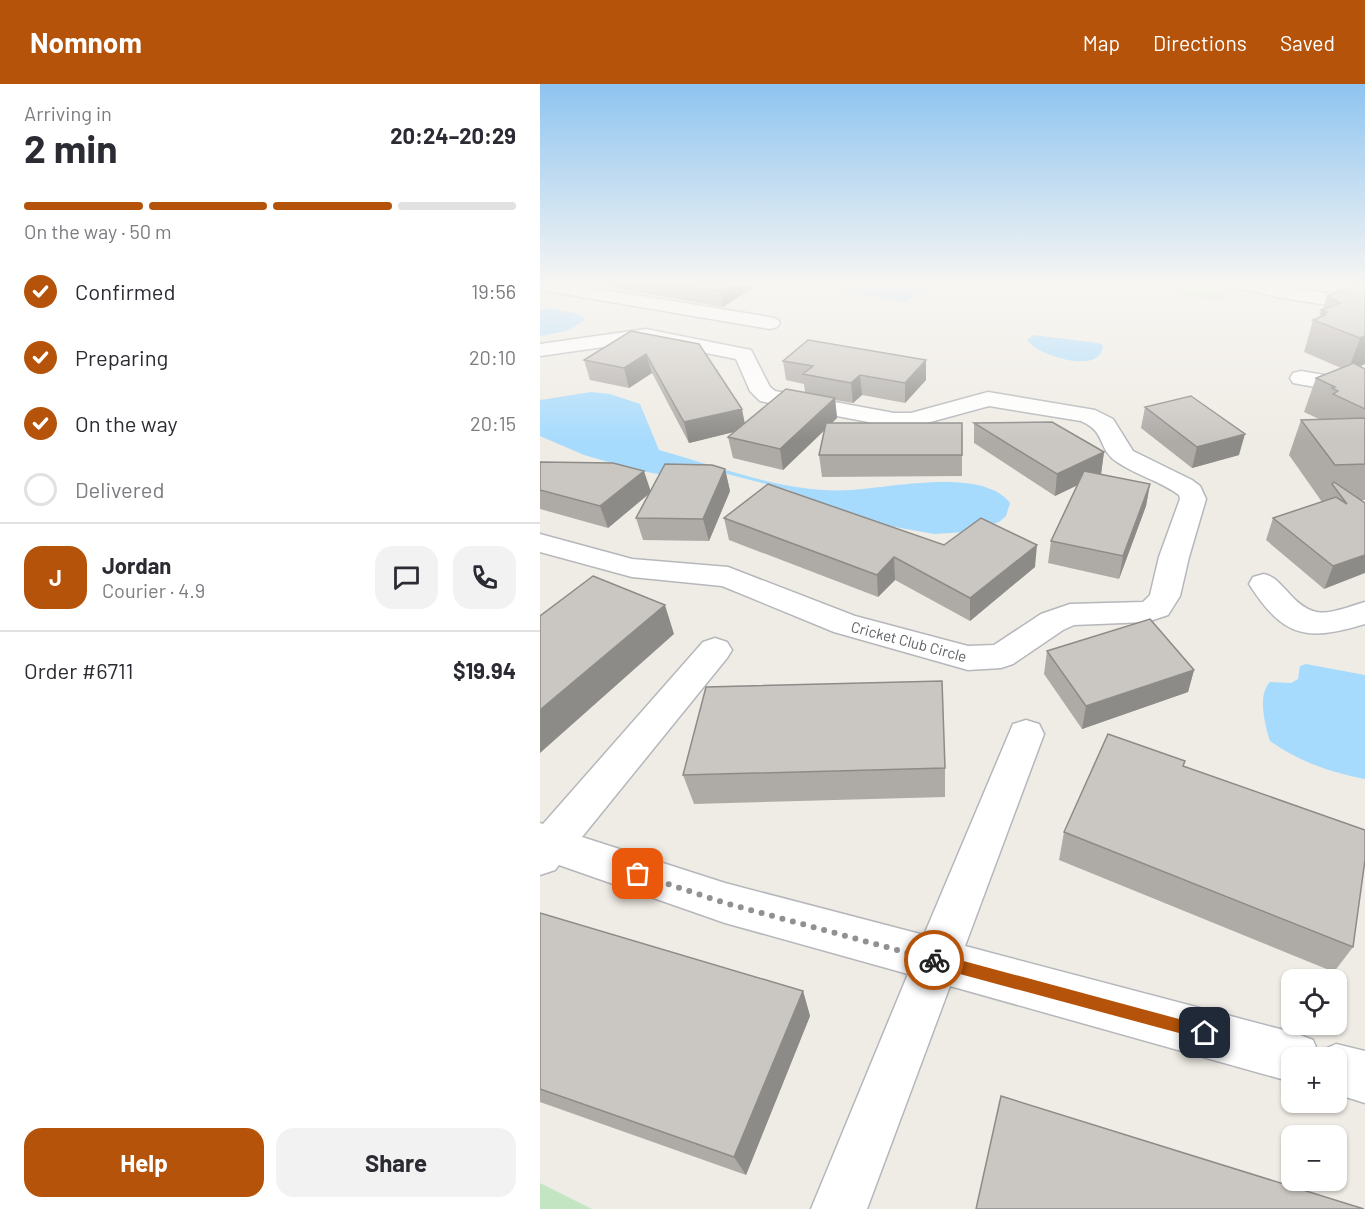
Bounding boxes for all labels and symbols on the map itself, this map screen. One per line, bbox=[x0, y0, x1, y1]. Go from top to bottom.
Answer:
street label: Cricket Club Circle bbox=[849, 617, 969, 665]
pin bbox=[612, 848, 663, 899]
courier bbox=[904, 930, 964, 990]
pin bbox=[1179, 1007, 1230, 1058]

